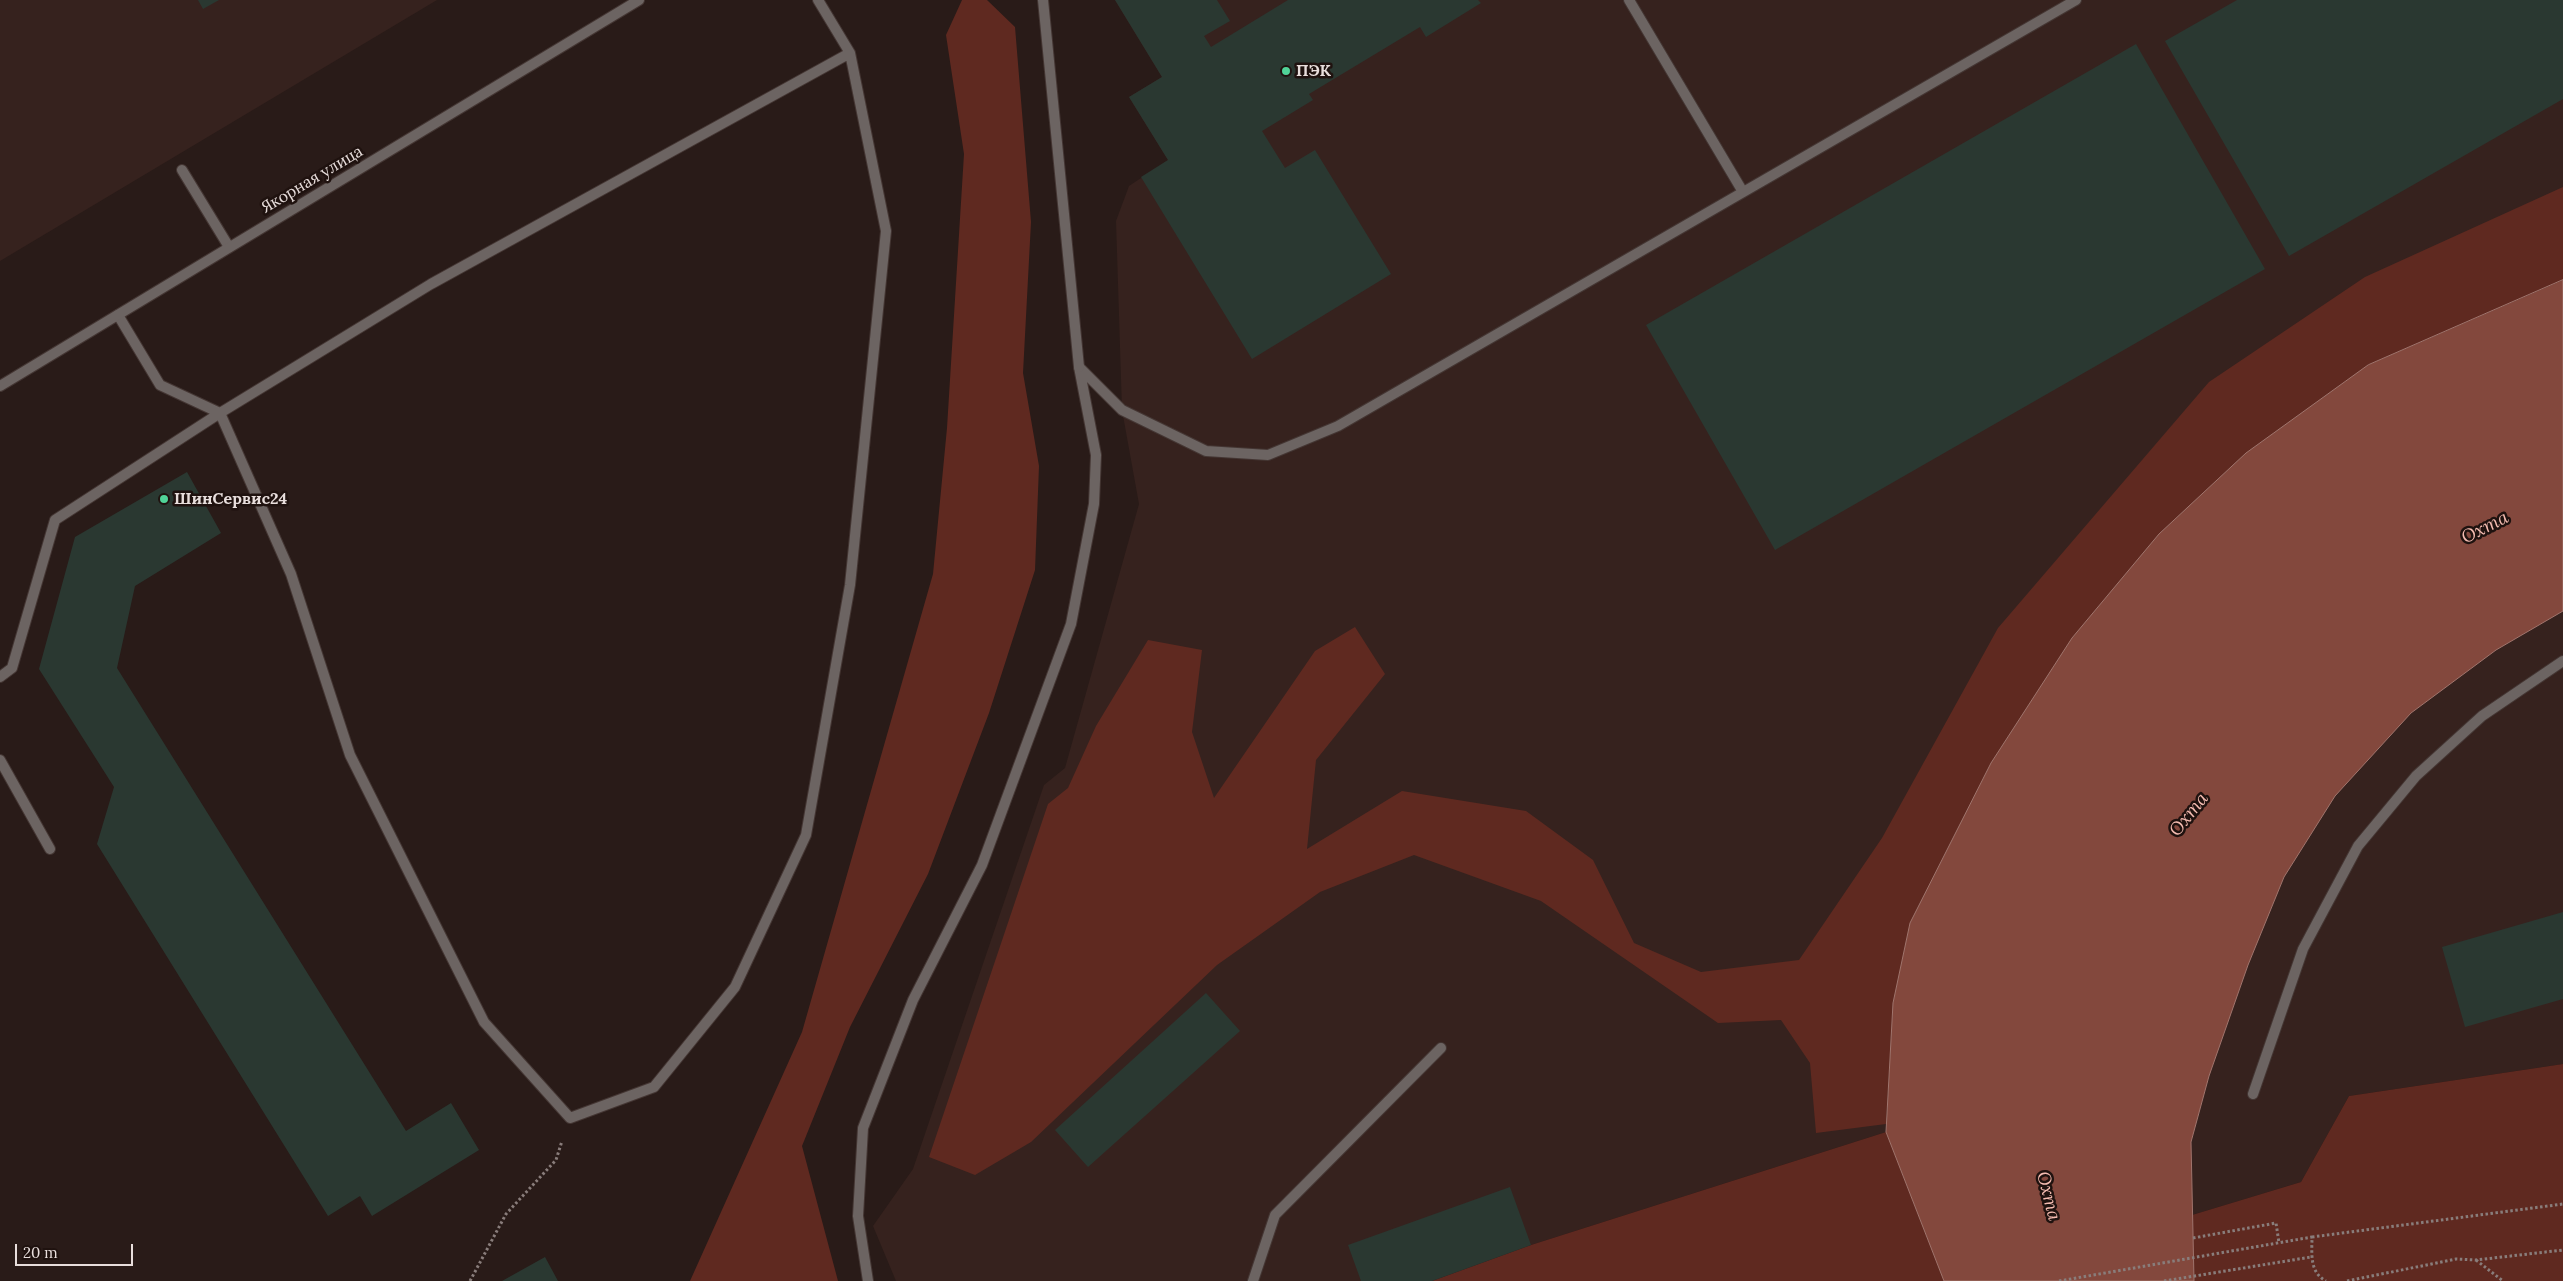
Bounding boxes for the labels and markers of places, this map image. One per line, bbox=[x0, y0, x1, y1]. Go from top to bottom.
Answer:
place label: ПЭК bbox=[1296, 61, 1331, 81]
marker: ПЭК bbox=[1280, 65, 1292, 77]
place label: ШинCервис24 bbox=[174, 489, 287, 509]
marker: ШинCервис24 bbox=[158, 493, 170, 505]

